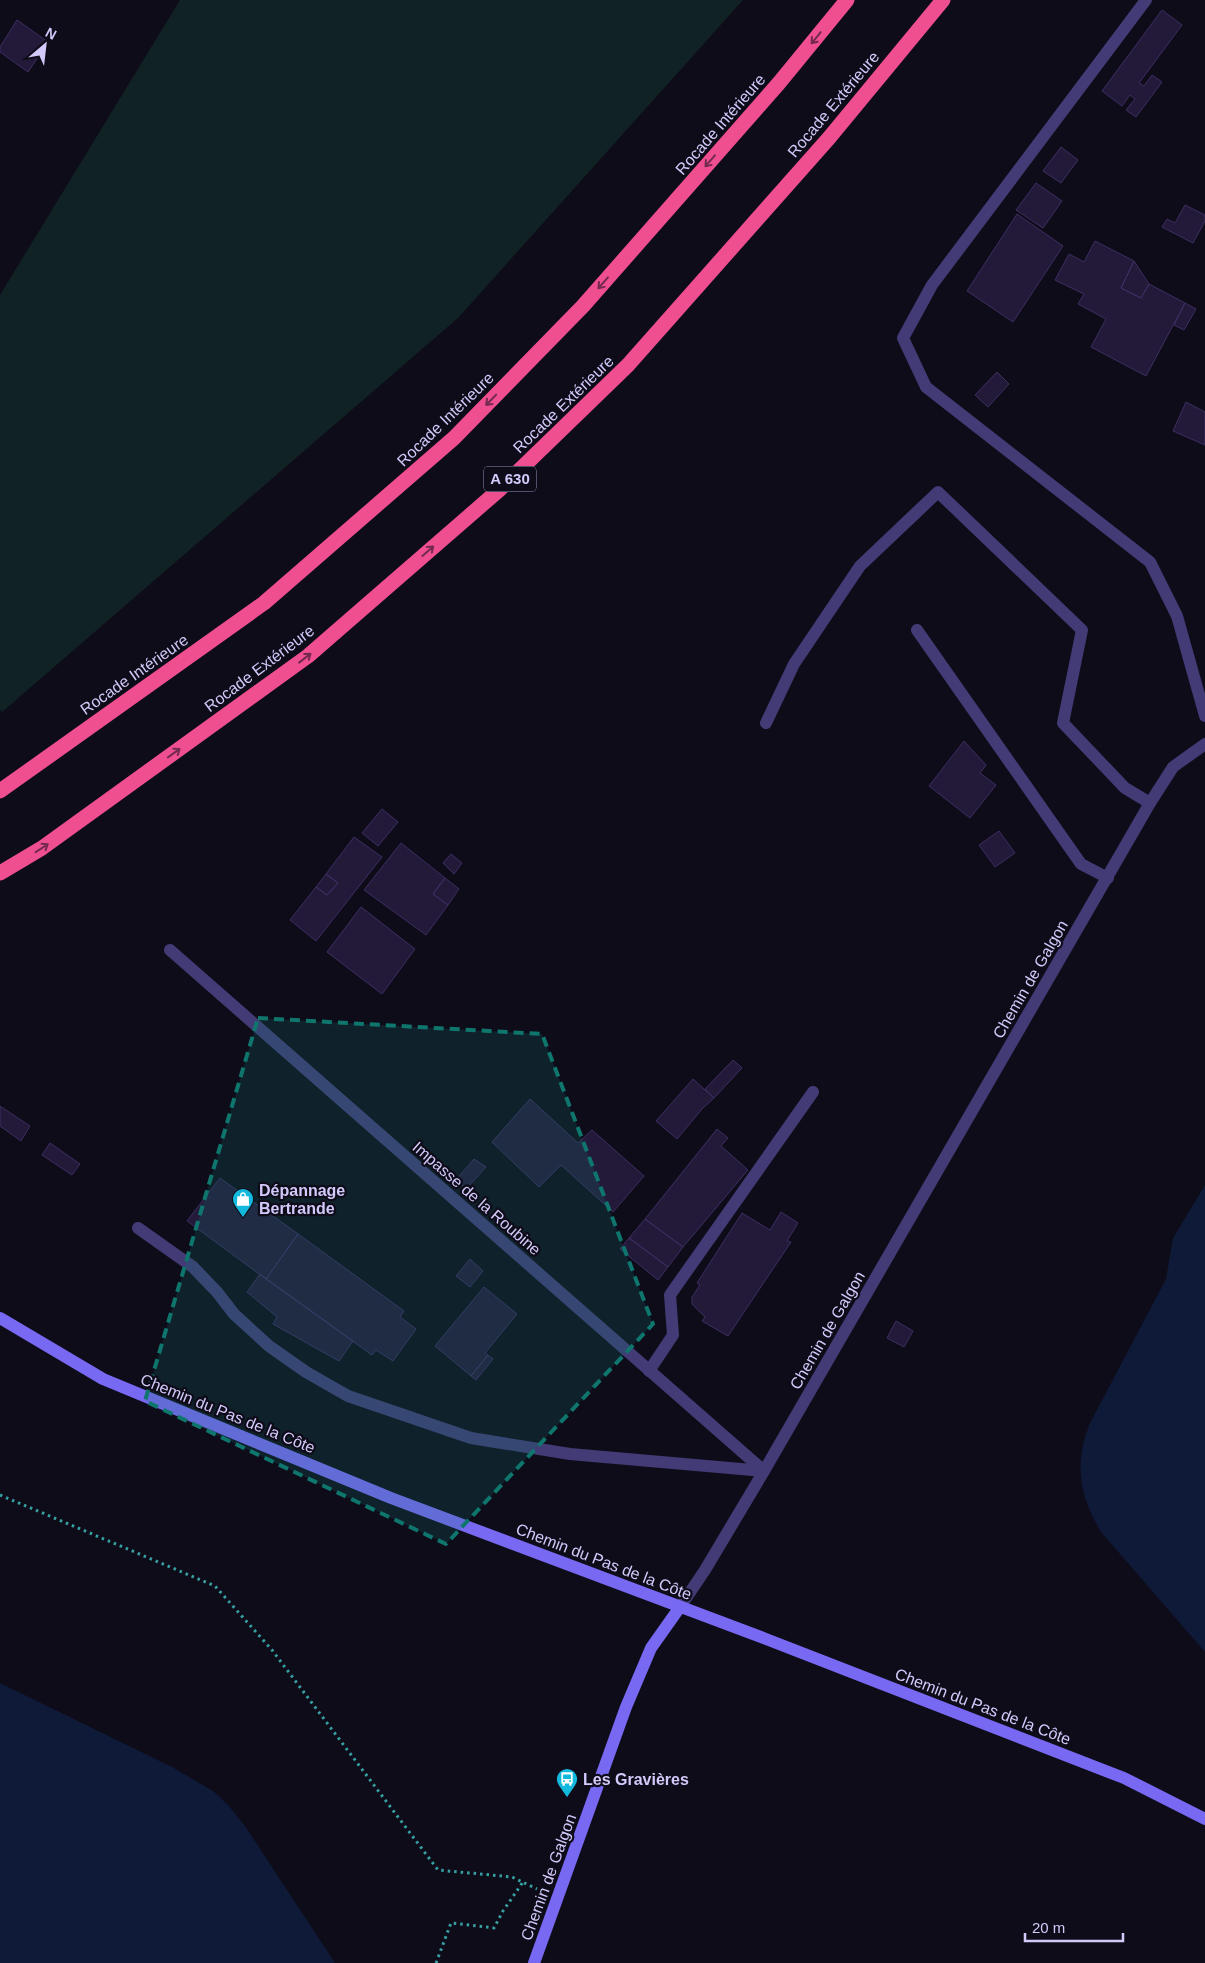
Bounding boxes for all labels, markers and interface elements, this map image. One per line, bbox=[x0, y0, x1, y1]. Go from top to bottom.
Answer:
north arrow bbox=[20, 20, 70, 70]
text: N bbox=[43, 24, 59, 43]
one-way arrow bbox=[811, 31, 822, 44]
street label: Rocade Extérieure bbox=[784, 48, 883, 161]
street label: Rocade Intérieure bbox=[672, 71, 769, 178]
one-way arrow bbox=[705, 154, 716, 167]
one-way arrow bbox=[598, 276, 609, 289]
street label: Rocade Extérieure bbox=[510, 352, 617, 457]
street label: Rocade Intérieure bbox=[394, 369, 497, 470]
one-way arrow bbox=[485, 394, 497, 407]
road number: A 630 bbox=[484, 466, 536, 492]
one-way arrow bbox=[422, 546, 435, 557]
street label: Rocade Extérieure bbox=[201, 622, 317, 715]
street label: Rocade Intérieure bbox=[77, 631, 191, 718]
one-way arrow bbox=[298, 652, 311, 663]
one-way arrow bbox=[167, 748, 181, 758]
one-way arrow bbox=[34, 842, 48, 852]
street label: Chemin de Galgon bbox=[990, 917, 1071, 1041]
street label: Impasse de la Roubine bbox=[409, 1138, 544, 1259]
place label: Dépannage Bertrande bbox=[259, 1182, 345, 1217]
shop icon: Dépannage Bertrande bbox=[231, 1187, 255, 1218]
street label: Chemin de Galgon bbox=[787, 1268, 868, 1392]
street label: Chemin du Pas de la Côte bbox=[138, 1371, 318, 1456]
street label: Chemin du Pas de la Côte bbox=[514, 1520, 694, 1603]
street label: Chemin du Pas de la Côte bbox=[893, 1665, 1073, 1748]
bus stop icon: Les Gravières bbox=[555, 1767, 579, 1798]
place label: Les Gravières bbox=[583, 1771, 689, 1788]
street label: Chemin de Galgon bbox=[518, 1812, 579, 1943]
scale bar bbox=[1025, 1910, 1122, 1942]
text: 20 m bbox=[1032, 1919, 1065, 1936]

